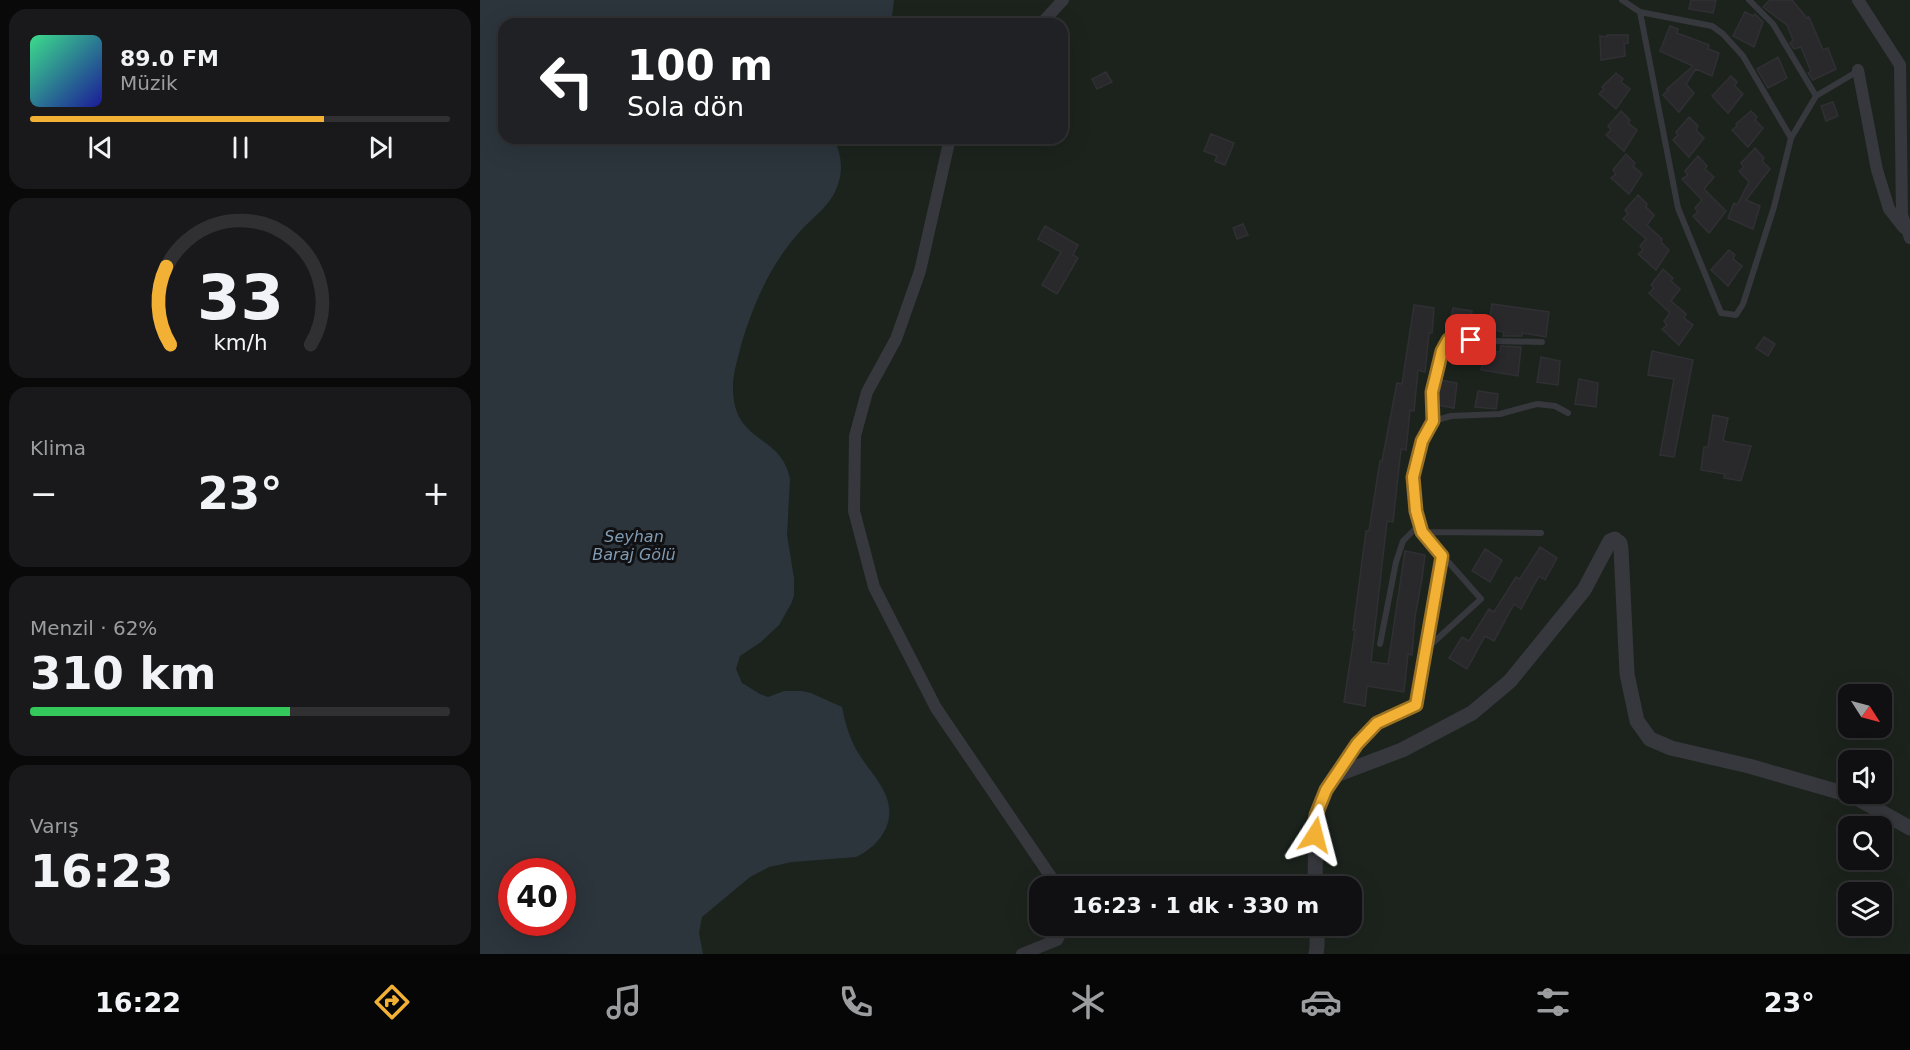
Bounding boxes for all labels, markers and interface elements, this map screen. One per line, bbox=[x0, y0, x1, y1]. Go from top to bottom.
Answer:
text: 100 m bbox=[627, 41, 773, 90]
icon: left bbox=[528, 42, 606, 120]
text: 89.0 FM bbox=[120, 46, 219, 71]
text: Müzik bbox=[120, 71, 178, 95]
text: Sola dön bbox=[627, 91, 744, 122]
icon: previous bbox=[84, 131, 117, 164]
icon: pause bbox=[224, 131, 257, 164]
icon: next bbox=[364, 131, 397, 164]
text: 33 bbox=[197, 261, 283, 334]
pin bbox=[1445, 314, 1496, 365]
icon: arrive bbox=[1454, 323, 1487, 356]
text: km/h bbox=[213, 330, 267, 355]
text: Klima bbox=[30, 436, 86, 460]
text: 23° bbox=[197, 467, 283, 520]
text: − bbox=[30, 474, 58, 513]
text: + bbox=[422, 474, 450, 513]
water label: Seyhan Baraj Gölü bbox=[592, 527, 676, 564]
text: Menzil · 62% bbox=[30, 616, 157, 640]
text: 310 km bbox=[30, 647, 216, 700]
north arrow bbox=[1838, 684, 1892, 738]
map controls bbox=[1838, 684, 1892, 936]
button: sound bbox=[1838, 750, 1892, 804]
position arrow bbox=[1283, 803, 1347, 867]
text: Varış bbox=[30, 814, 79, 838]
button: search bbox=[1838, 816, 1892, 870]
text: 16:23 bbox=[30, 845, 173, 898]
speed limit sign: 40 bbox=[498, 858, 576, 936]
button: layers bbox=[1838, 882, 1892, 936]
text: 16:23 · 1 dk · 330 m bbox=[1072, 893, 1319, 918]
icon: directions bbox=[371, 981, 413, 1023]
icon: music bbox=[603, 981, 645, 1023]
icon: phone bbox=[835, 981, 877, 1023]
icon: climate bbox=[1067, 981, 1109, 1023]
icon: car bbox=[1300, 981, 1342, 1023]
icon: filters bbox=[1532, 981, 1574, 1023]
text: 16:22 bbox=[95, 987, 181, 1018]
text: 23° bbox=[1764, 987, 1815, 1018]

